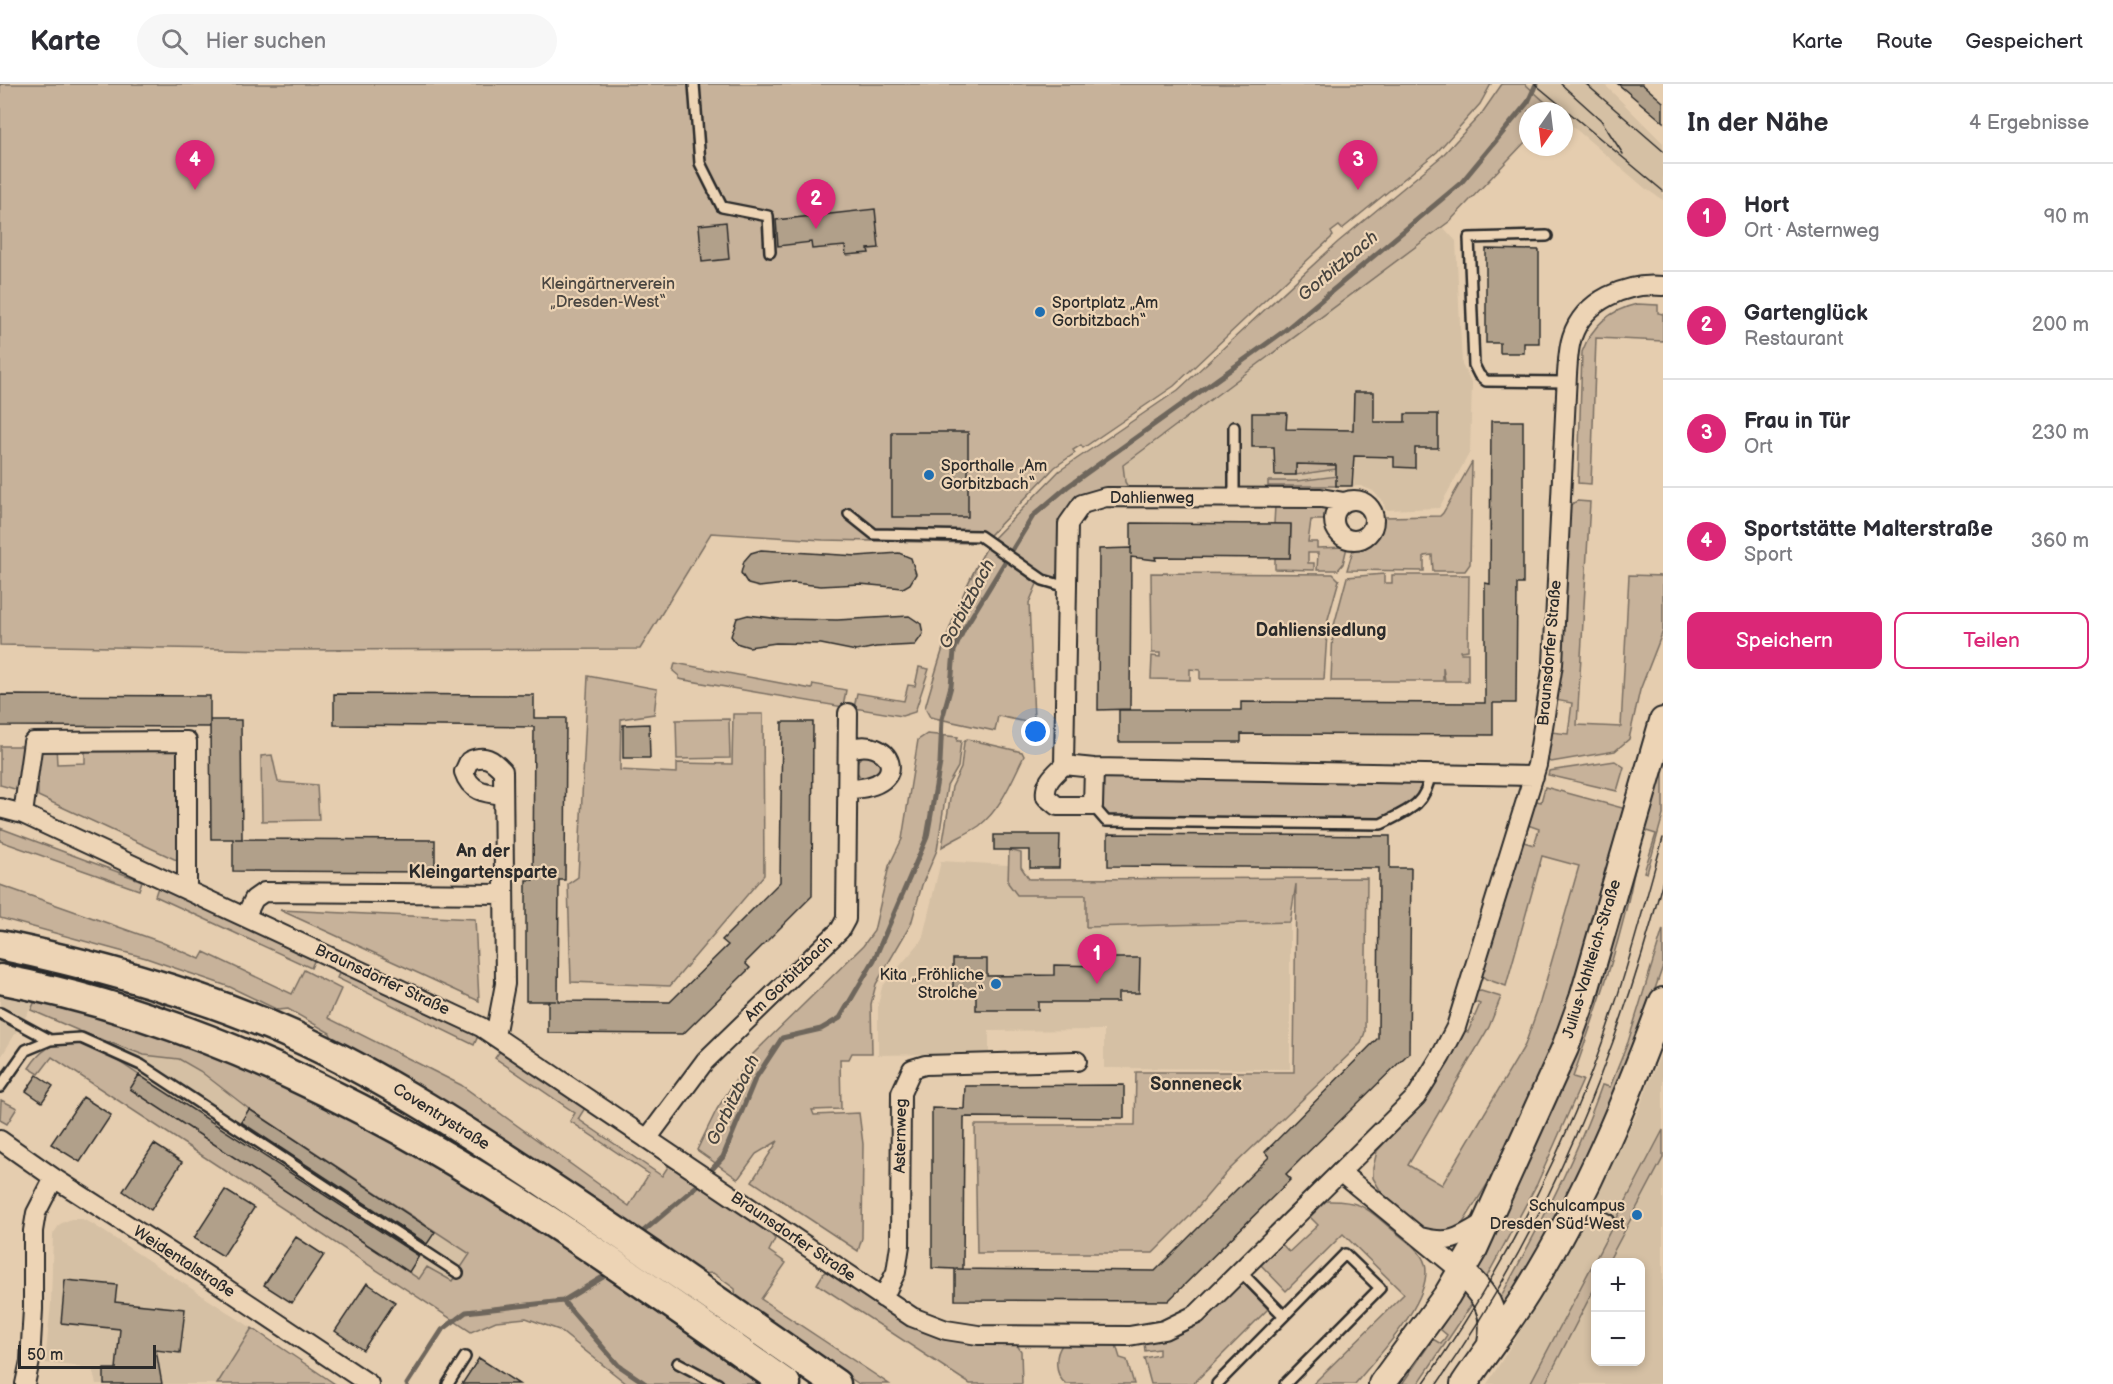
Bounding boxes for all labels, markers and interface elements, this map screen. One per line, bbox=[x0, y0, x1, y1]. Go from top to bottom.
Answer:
search box bbox=[137, 14, 557, 68]
text: Karte bbox=[30, 25, 101, 58]
icon: search bbox=[158, 25, 191, 58]
text: Hier suchen bbox=[206, 28, 326, 55]
text: Karte bbox=[1791, 29, 1843, 54]
text: Route bbox=[1876, 29, 1932, 54]
text: Gespeichert bbox=[1965, 29, 2083, 54]
north arrow bbox=[1519, 102, 1573, 156]
text: In der Nähe bbox=[1687, 108, 1829, 139]
text: 4 Ergebnisse bbox=[1969, 111, 2089, 135]
pin: 4 bbox=[176, 141, 214, 190]
pin: 3 bbox=[1338, 141, 1378, 190]
pin: 2 bbox=[796, 180, 836, 229]
text: Hort bbox=[1744, 192, 1789, 219]
text: 1 bbox=[1702, 205, 1711, 229]
text: 90 m bbox=[2044, 205, 2089, 229]
text: Ort · Asternweg bbox=[1744, 219, 1880, 243]
water label: Gorbitzbach bbox=[1294, 226, 1382, 306]
park label: Kleingärtnerverein „Dresden-West“ bbox=[541, 275, 675, 312]
place label: Sportplatz „Am Gorbitzbach“ bbox=[1052, 294, 1158, 331]
text: Gartenglück bbox=[1744, 300, 1868, 327]
marker: Sportplatz „Am Gorbitzbach“ bbox=[1033, 305, 1047, 319]
text: 2 bbox=[1701, 313, 1712, 337]
text: 200 m bbox=[2032, 313, 2089, 337]
text: Restaurant bbox=[1744, 327, 1844, 351]
text: Frau in Tür bbox=[1744, 408, 1850, 435]
text: 3 bbox=[1701, 421, 1712, 445]
text: 230 m bbox=[2032, 421, 2089, 445]
text: Ort bbox=[1744, 435, 1773, 459]
place label: Sporthalle „Am Gorbitzbach“ bbox=[941, 457, 1047, 494]
marker: Sporthalle „Am Gorbitzbach“ bbox=[922, 468, 936, 482]
street label: Dahlienweg bbox=[1110, 489, 1194, 508]
text: Sportstätte Malterstraße bbox=[1744, 516, 1993, 543]
text: 4 bbox=[1701, 529, 1712, 553]
text: 360 m bbox=[2031, 529, 2089, 553]
text: Sport bbox=[1744, 543, 1793, 567]
water label: Gorbitzbach bbox=[935, 556, 999, 652]
street label: Braunsdorfer Straße bbox=[1534, 579, 1566, 727]
button: Speichern bbox=[1687, 612, 1882, 669]
button: Teilen bbox=[1894, 612, 2089, 669]
district label: Dahliensiedlung bbox=[1255, 620, 1387, 641]
your location bbox=[1021, 717, 1050, 746]
district label: An der Kleingartensparte bbox=[409, 841, 557, 883]
street label: Julius-Vahlteich-Straße bbox=[1559, 877, 1625, 1041]
street label: Am Gorbitzbach bbox=[741, 932, 837, 1026]
pin: 1 bbox=[1078, 934, 1116, 984]
street label: Braunsdorfer Straße bbox=[312, 940, 453, 1020]
place label: Kita „Fröhliche Strolche“ bbox=[879, 966, 985, 1003]
marker: Kita „Fröhliche Strolche“ bbox=[989, 977, 1003, 991]
water label: Gorbitzbach bbox=[702, 1051, 764, 1149]
district label: Sonneneck bbox=[1150, 1074, 1242, 1095]
street label: Coventrystraße bbox=[389, 1080, 493, 1155]
street label: Asternweg bbox=[891, 1098, 911, 1174]
street label: Braunsdorfer Straße bbox=[727, 1188, 859, 1286]
place label: Schulcampus Dresden Süd-West bbox=[1490, 1197, 1625, 1234]
marker: Schulcampus Dresden Süd-West bbox=[1630, 1208, 1644, 1222]
street label: Weidentalstraße bbox=[130, 1222, 239, 1302]
map controls bbox=[1591, 1258, 1645, 1366]
button: + bbox=[1591, 1258, 1645, 1312]
button: − bbox=[1591, 1312, 1645, 1366]
scale bar bbox=[18, 1342, 156, 1370]
text: 50 m bbox=[27, 1346, 63, 1365]

